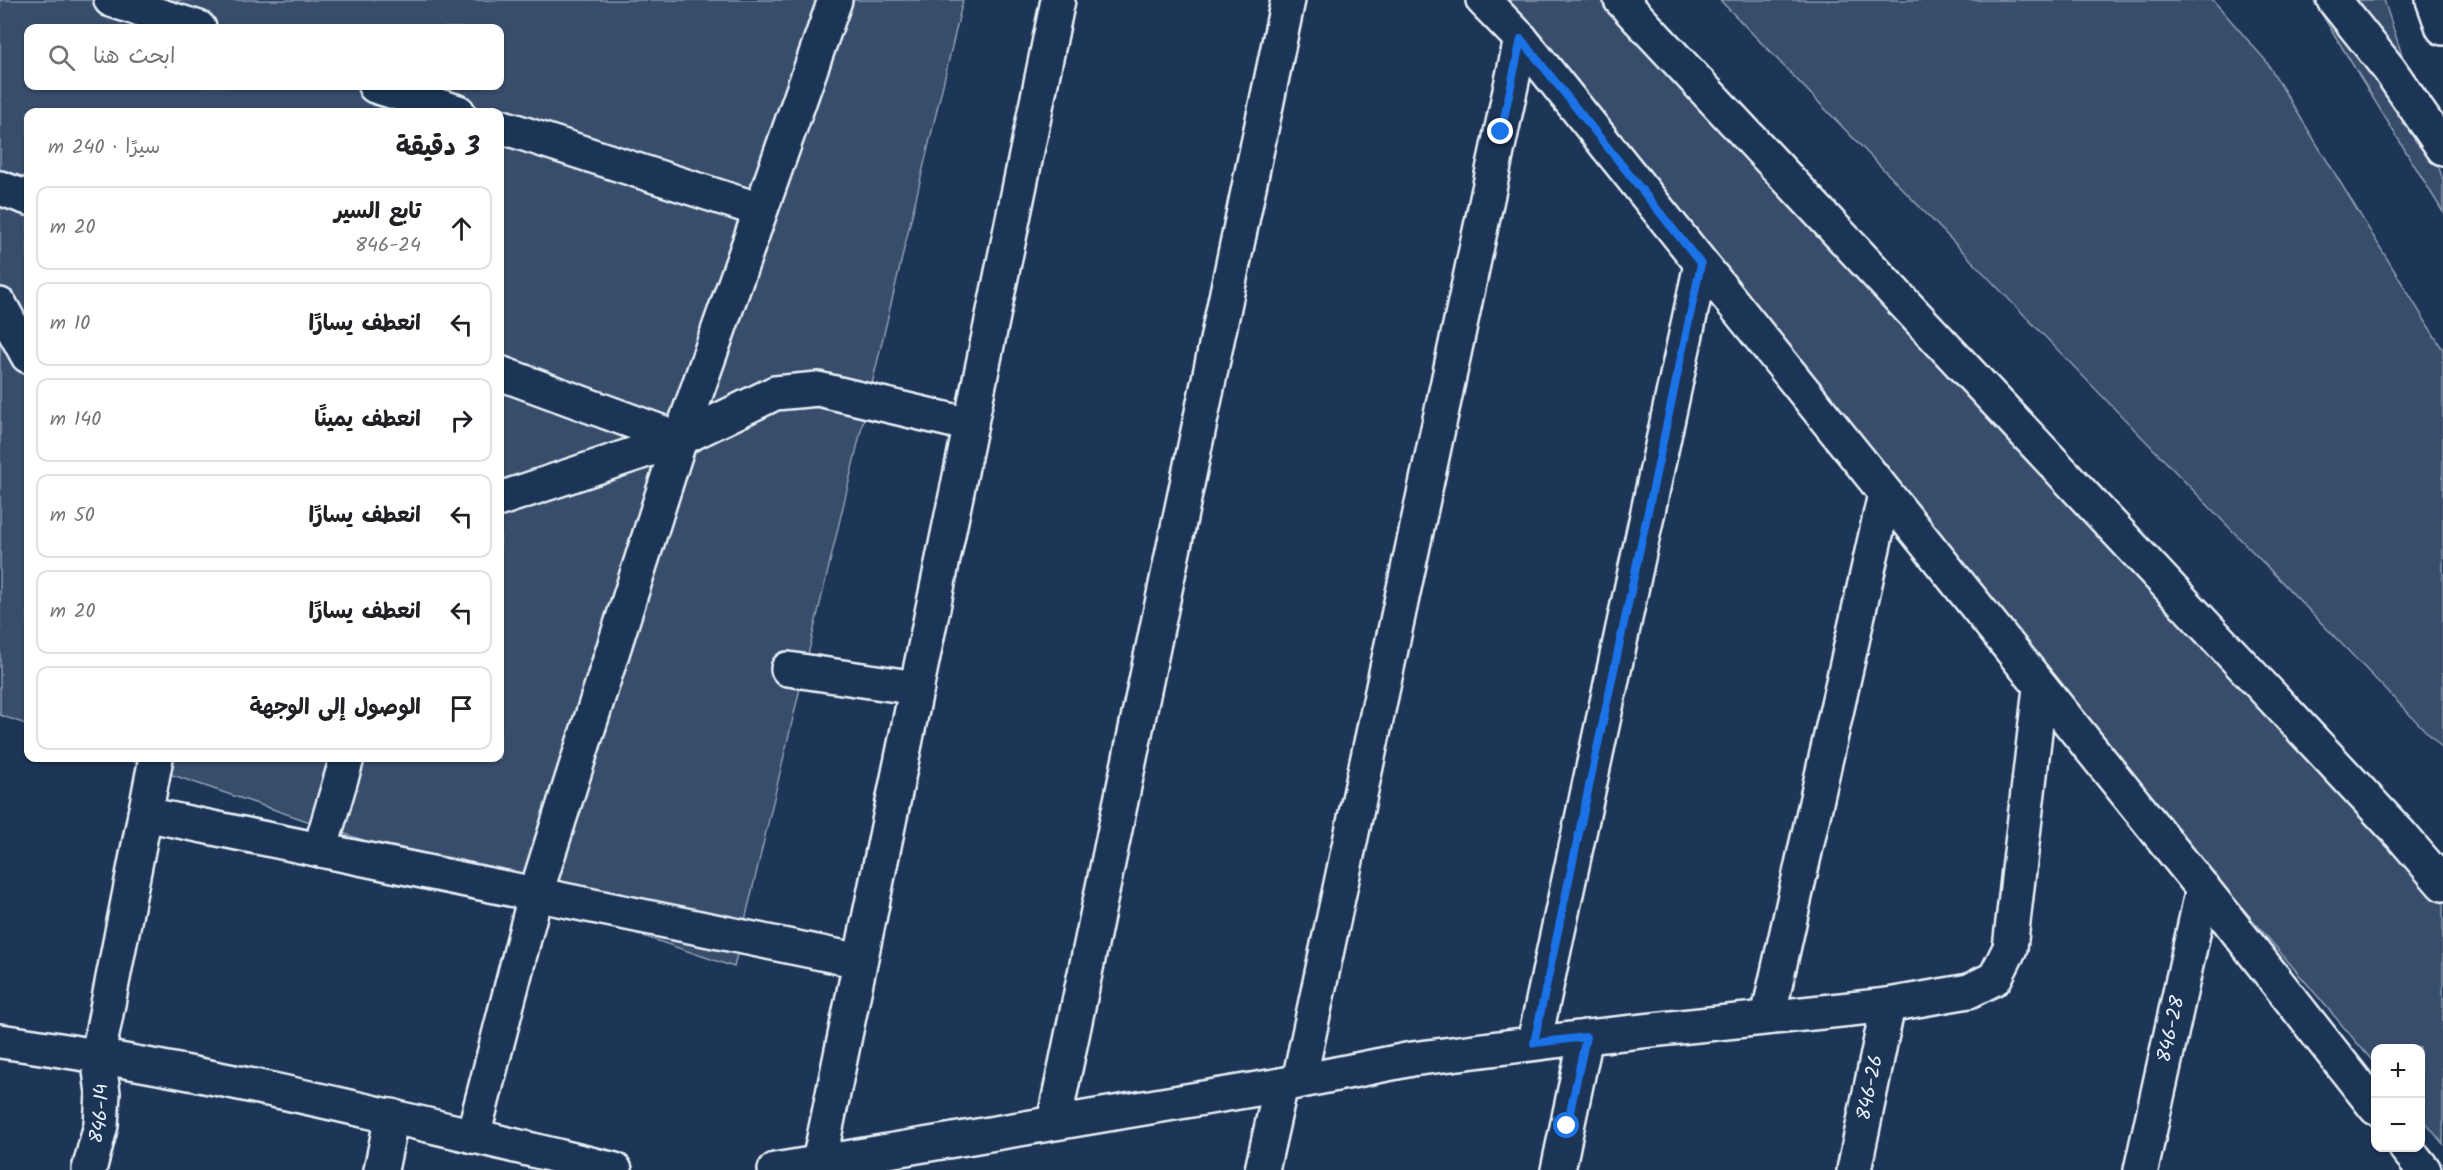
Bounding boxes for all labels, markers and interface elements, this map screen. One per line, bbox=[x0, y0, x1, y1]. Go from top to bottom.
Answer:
search box bbox=[24, 24, 504, 90]
text: ابحث هنا bbox=[93, 40, 175, 75]
icon: search bbox=[45, 41, 78, 74]
route end bbox=[1487, 118, 1513, 144]
text: 3 دقيقة bbox=[396, 127, 480, 169]
text: سيرًا · 240 m bbox=[48, 132, 160, 164]
text: تابع السير bbox=[334, 195, 421, 230]
text: 20 m bbox=[50, 212, 96, 244]
icon: ahead bbox=[445, 212, 478, 245]
text: 846-24 bbox=[355, 230, 421, 262]
text: انعطف يسارًا bbox=[309, 307, 421, 342]
text: 10 m bbox=[50, 308, 90, 340]
icon: left bbox=[445, 308, 478, 341]
text: انعطف يمينًا bbox=[314, 403, 421, 438]
text: 140 m bbox=[50, 404, 101, 436]
icon: right bbox=[445, 404, 478, 437]
text: انعطف يسارًا bbox=[309, 499, 421, 534]
text: 50 m bbox=[50, 500, 95, 532]
icon: left bbox=[445, 500, 478, 533]
text: انعطف يسارًا bbox=[309, 595, 421, 630]
text: 20 m bbox=[50, 596, 96, 628]
icon: left bbox=[445, 596, 478, 629]
text: الوصول إلى الوجهة bbox=[249, 691, 421, 726]
icon: arrive bbox=[445, 692, 478, 725]
street label: 846-28 bbox=[2149, 992, 2195, 1066]
map controls bbox=[2371, 1044, 2425, 1152]
button: + bbox=[2371, 1044, 2425, 1098]
street label: 846-26 bbox=[1849, 1052, 1893, 1123]
street label: 846-14 bbox=[81, 1081, 119, 1147]
button: − bbox=[2371, 1098, 2425, 1152]
route start bbox=[1553, 1112, 1579, 1138]

